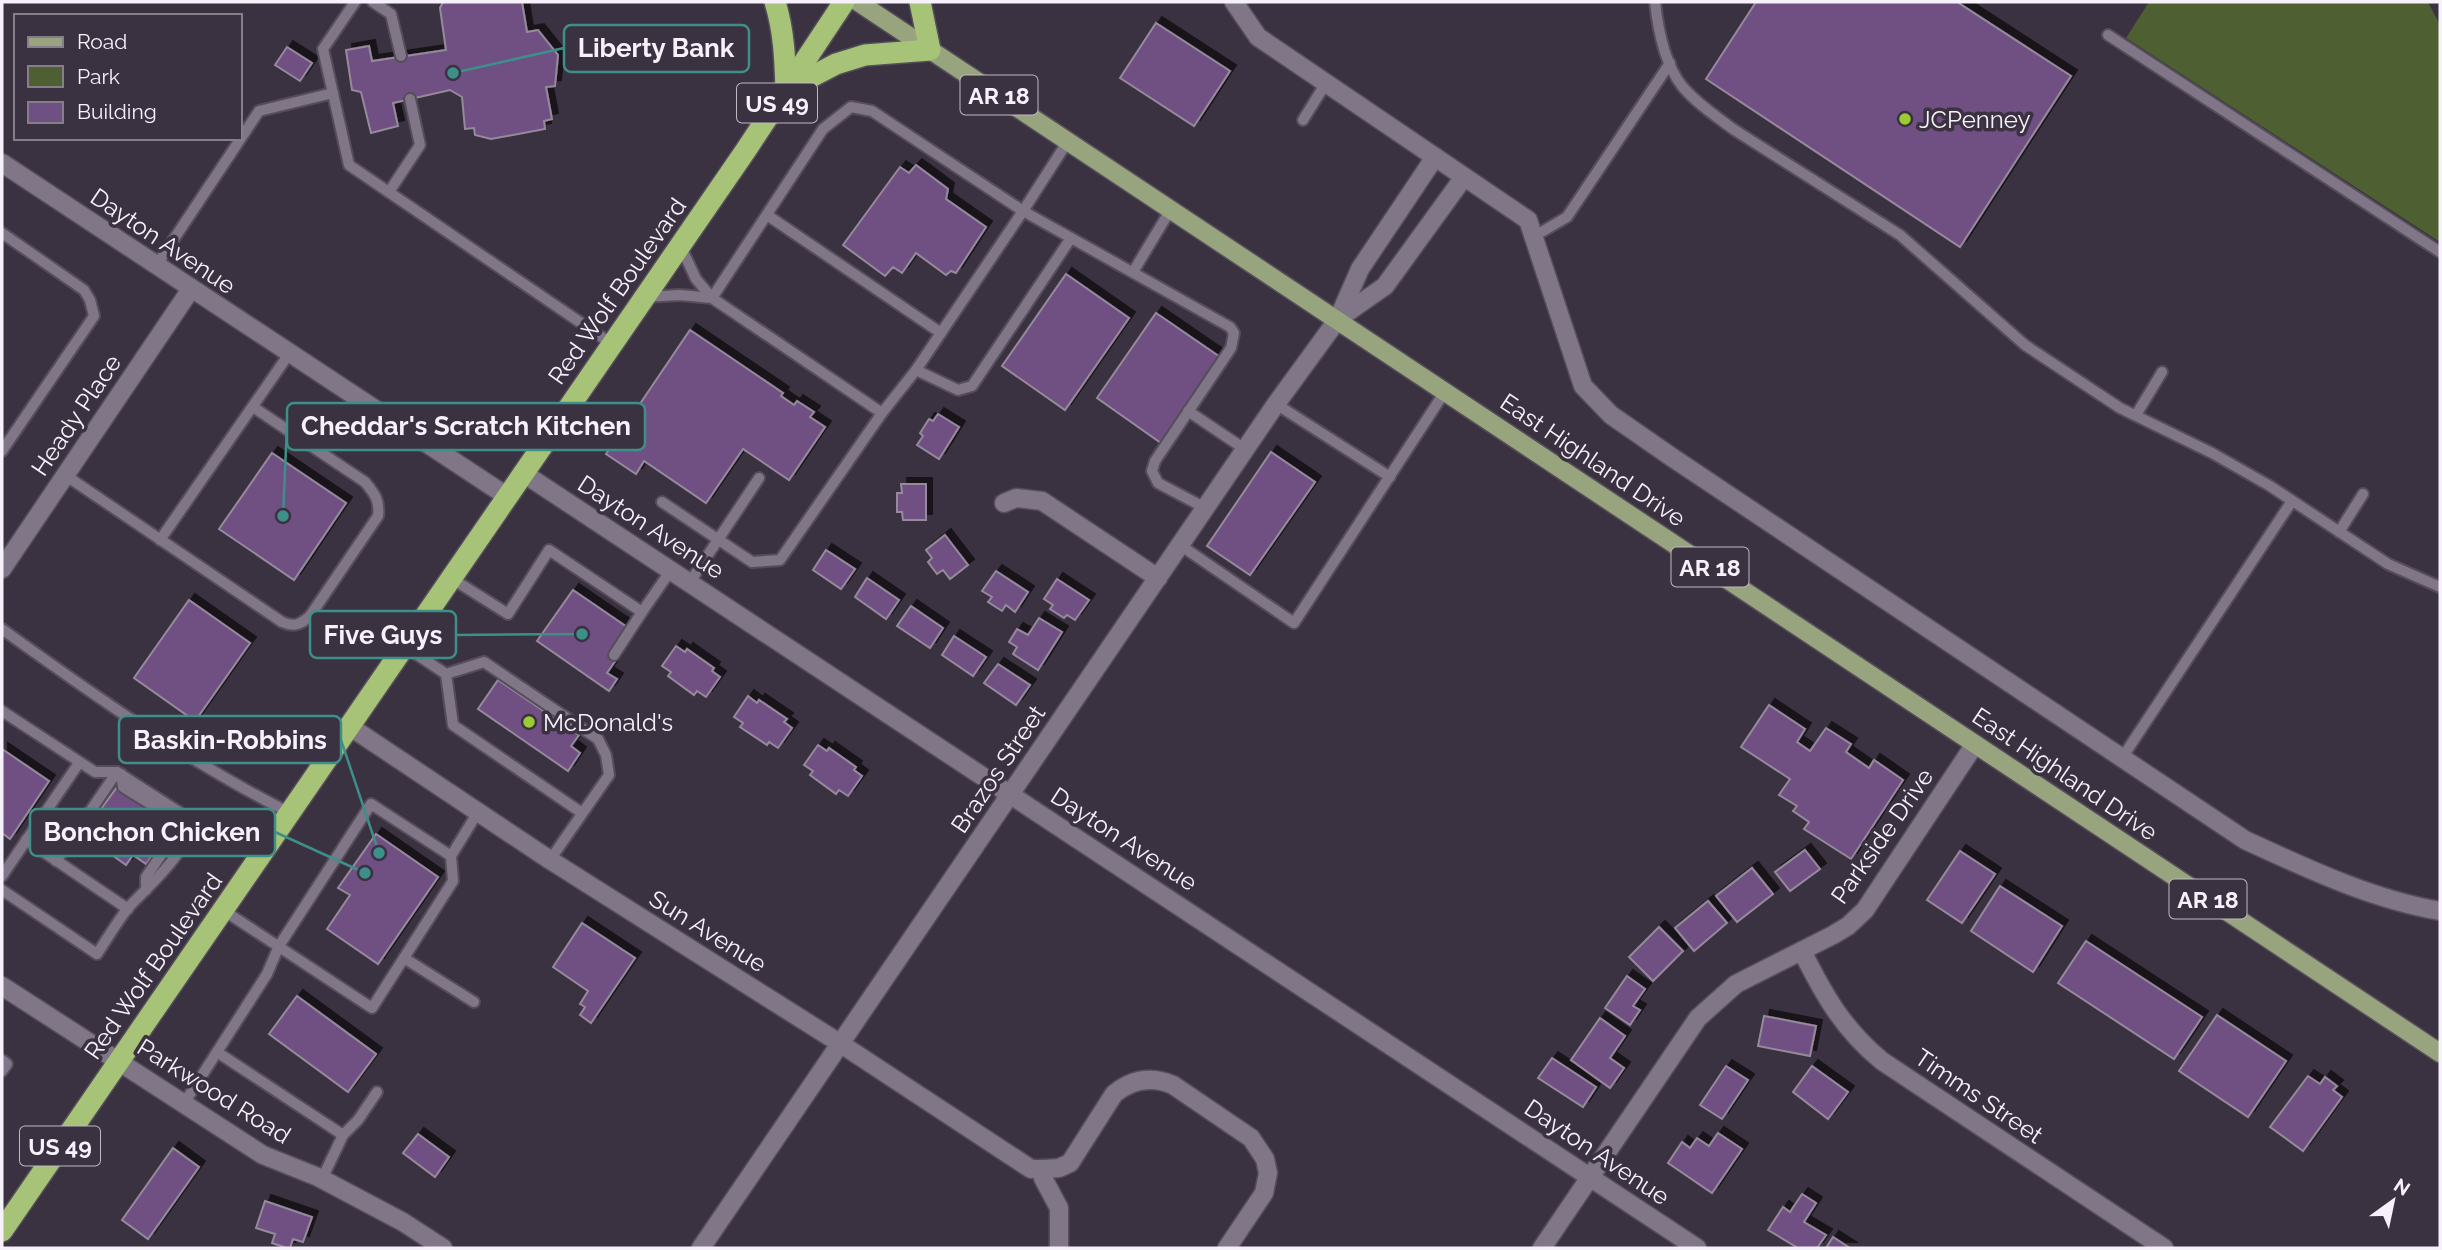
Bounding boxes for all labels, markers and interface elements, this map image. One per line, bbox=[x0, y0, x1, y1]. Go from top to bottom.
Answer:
legend bbox=[14, 14, 242, 140]
callout: Liberty Bank bbox=[564, 25, 749, 72]
text: Road bbox=[77, 29, 127, 54]
text: Liberty Bank bbox=[578, 33, 735, 63]
text: Park bbox=[77, 64, 120, 89]
road number: AR 18 bbox=[960, 76, 1038, 114]
road number: US 49 bbox=[737, 83, 817, 122]
text: Building bbox=[77, 99, 157, 124]
place label: JCPenney bbox=[1919, 105, 2031, 134]
marker: JCPenney bbox=[1897, 111, 1913, 127]
street label: Dayton Avenue bbox=[85, 182, 241, 300]
street label: Red Wolf Boulevard bbox=[542, 192, 692, 390]
street label: Heady Place bbox=[25, 349, 127, 481]
street label: East Highland Drive bbox=[1495, 387, 1691, 533]
callout: Cheddar's Scratch Kitchen bbox=[287, 403, 645, 450]
text: Cheddar's Scratch Kitchen bbox=[301, 411, 631, 441]
street label: Dayton Avenue bbox=[572, 469, 730, 585]
road number: AR 18 bbox=[1672, 548, 1748, 586]
callout: Five Guys bbox=[310, 611, 456, 658]
text: Five Guys bbox=[324, 620, 443, 650]
street label: Brazos Street bbox=[945, 700, 1051, 838]
street label: East Highland Drive bbox=[1967, 701, 2163, 847]
place label: McDonald's bbox=[543, 708, 673, 737]
marker: McDonald's bbox=[521, 714, 537, 730]
callout: Baskin-Robbins bbox=[119, 716, 341, 763]
text: Baskin-Robbins bbox=[133, 725, 327, 755]
street label: Parkside Drive bbox=[1825, 763, 1939, 909]
street label: Dayton Avenue bbox=[1045, 781, 1203, 897]
callout: Bonchon Chicken bbox=[30, 809, 275, 856]
text: Bonchon Chicken bbox=[43, 817, 261, 847]
street label: Red Wolf Boulevard bbox=[78, 867, 228, 1065]
road number: AR 18 bbox=[2170, 879, 2246, 918]
street label: Sun Avenue bbox=[644, 884, 772, 978]
street label: Parkwood Road bbox=[132, 1032, 296, 1150]
street label: Timms Street bbox=[1909, 1043, 2049, 1149]
street label: Dayton Avenue bbox=[1519, 1093, 1675, 1211]
road number: US 49 bbox=[20, 1126, 100, 1166]
north arrow bbox=[2358, 1166, 2428, 1236]
text: N bbox=[2390, 1174, 2414, 1200]

